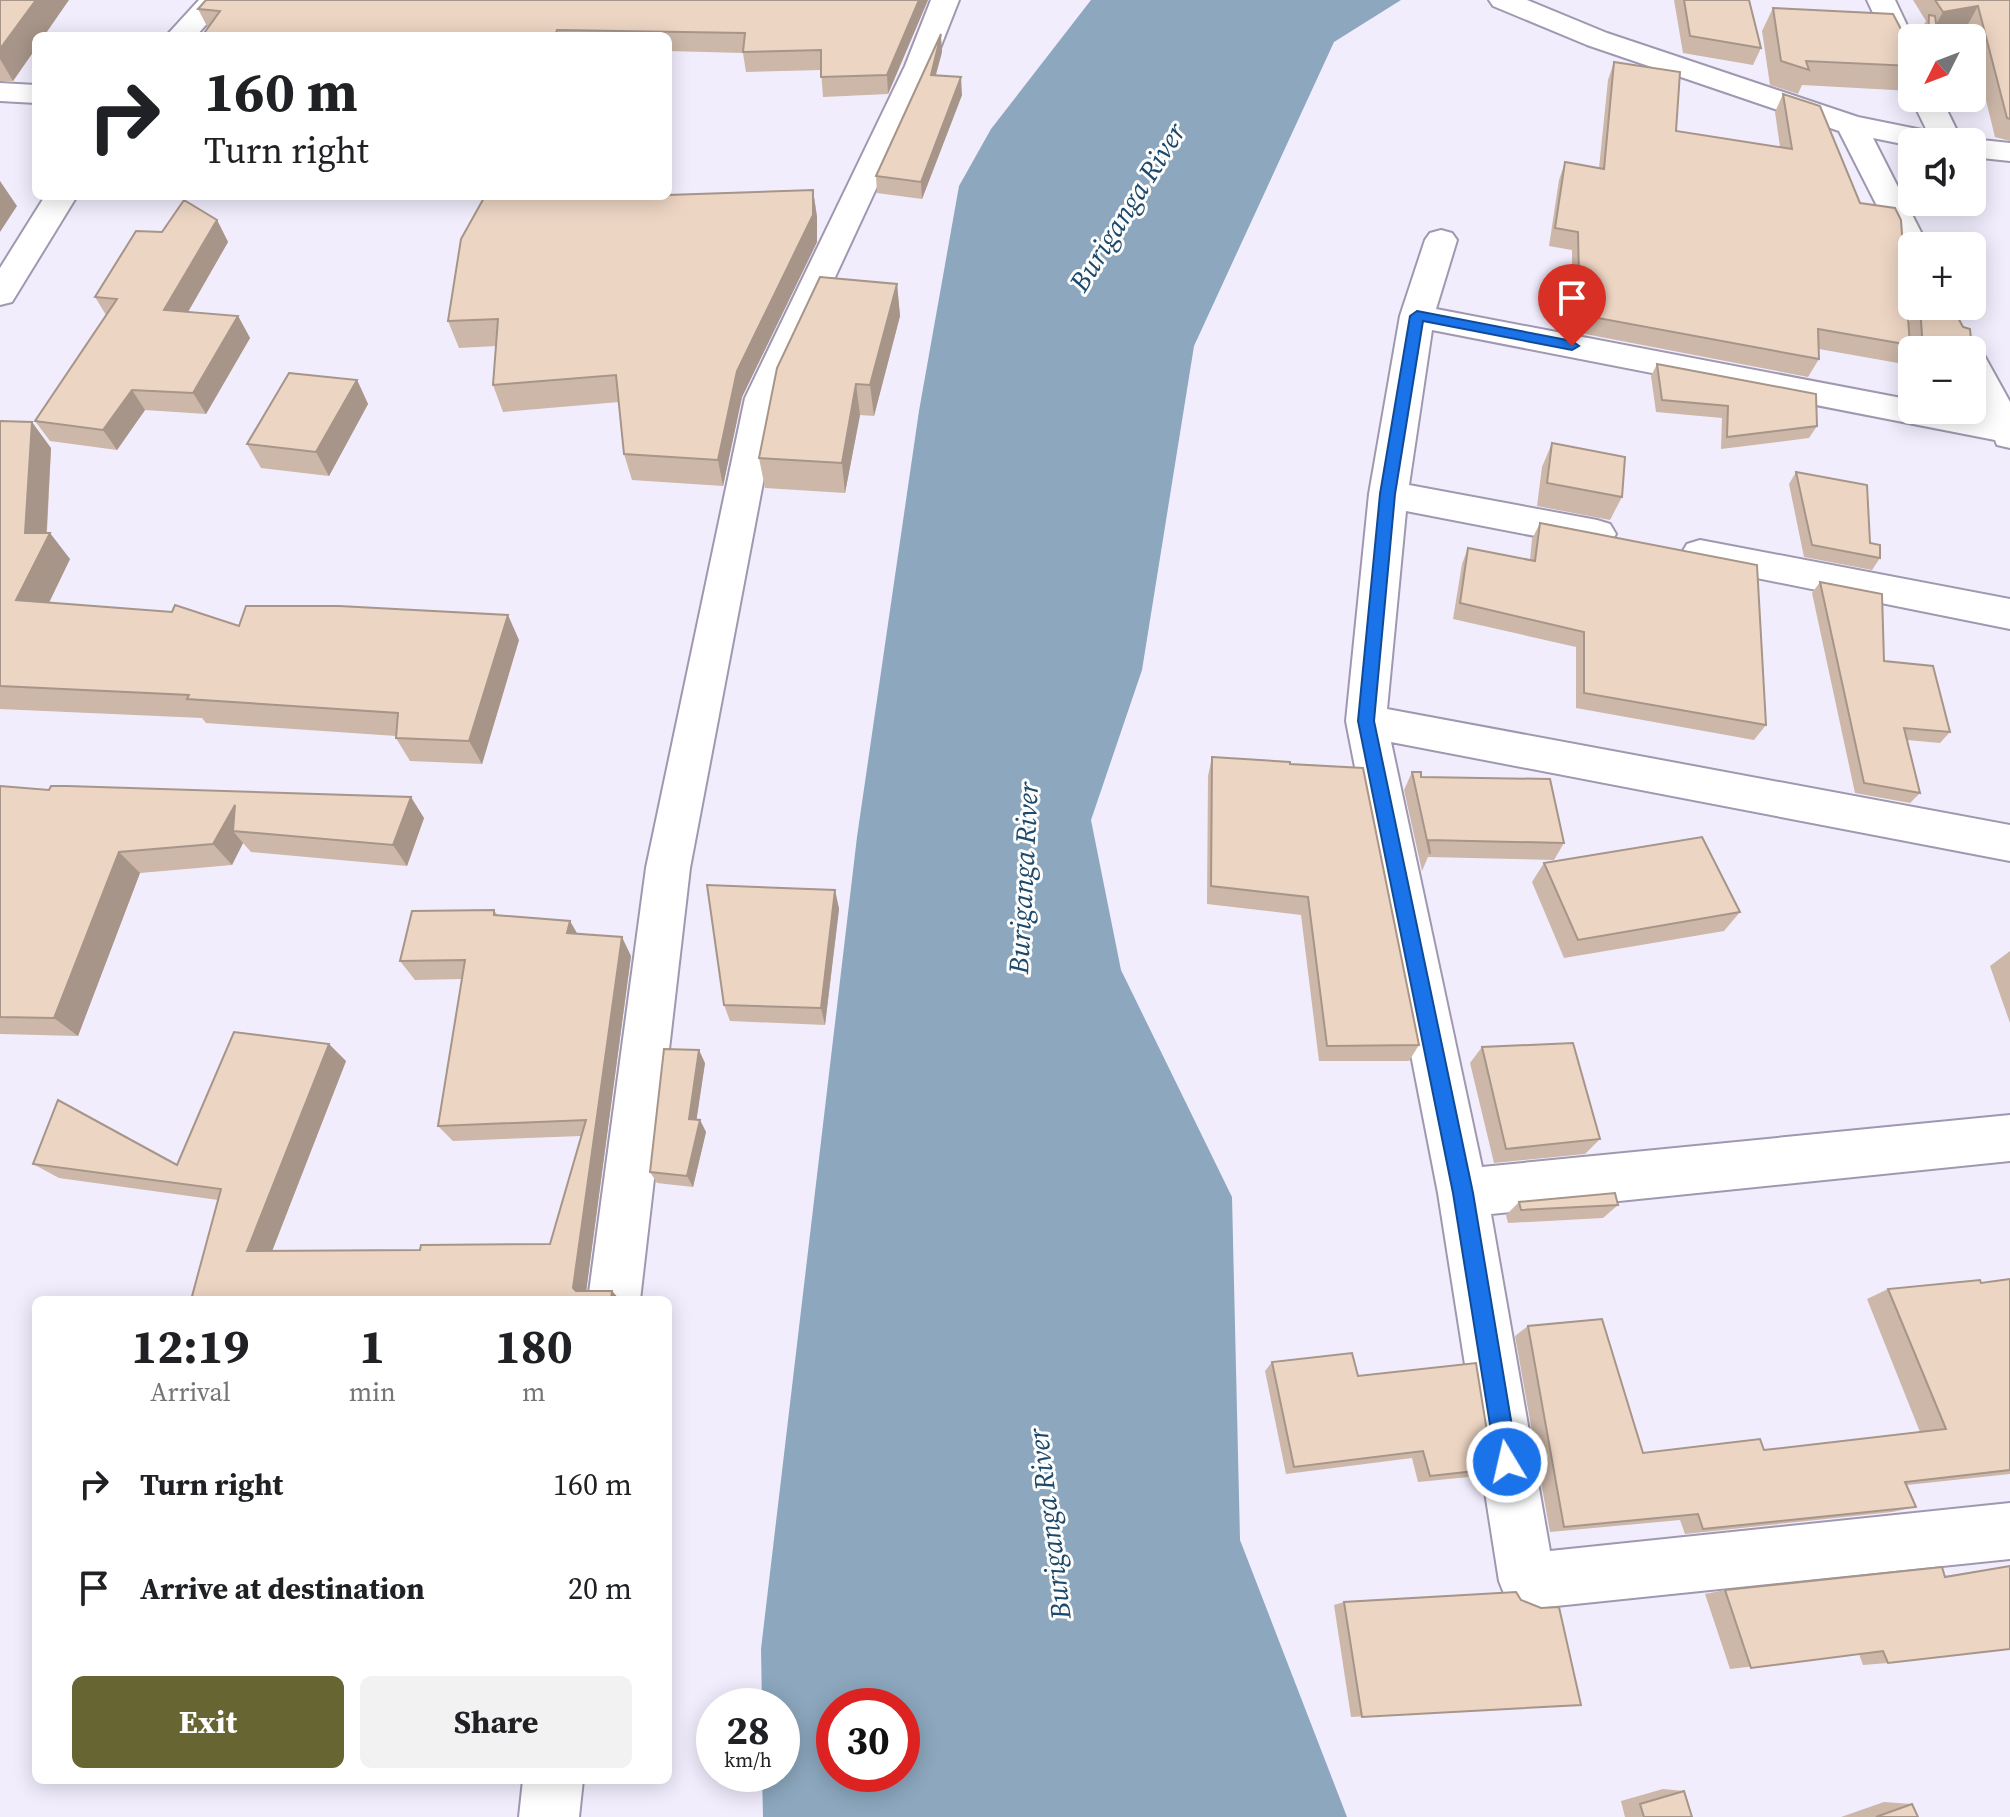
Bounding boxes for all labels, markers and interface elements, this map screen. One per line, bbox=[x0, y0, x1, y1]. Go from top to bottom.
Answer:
north arrow bbox=[1898, 24, 1986, 112]
map controls bbox=[1898, 24, 1986, 424]
text: 160 m bbox=[204, 53, 358, 130]
icon: right bbox=[72, 64, 176, 168]
water label: Buriganga River bbox=[1059, 115, 1194, 299]
text: Turn right bbox=[204, 126, 369, 175]
button: sound bbox=[1898, 128, 1986, 216]
button: + bbox=[1898, 232, 1986, 320]
pin bbox=[1538, 264, 1606, 346]
icon: arrive bbox=[1550, 276, 1594, 320]
button: − bbox=[1898, 336, 1986, 424]
water label: Buriganga River bbox=[999, 780, 1047, 976]
text: 12:19 bbox=[131, 1313, 250, 1379]
text: 1 bbox=[359, 1313, 385, 1379]
text: 180 bbox=[495, 1313, 573, 1379]
text: Arrival bbox=[150, 1374, 231, 1410]
text: min bbox=[349, 1374, 396, 1410]
text: m bbox=[522, 1374, 546, 1410]
position arrow bbox=[1465, 1420, 1549, 1504]
water label: Buriganga River bbox=[1018, 1426, 1080, 1623]
icon: right bbox=[72, 1462, 116, 1506]
text: Turn right bbox=[140, 1464, 283, 1505]
text: 160 m bbox=[553, 1464, 632, 1505]
icon: arrive bbox=[72, 1566, 116, 1610]
text: Arrive at destination bbox=[140, 1568, 425, 1609]
text: 20 m bbox=[568, 1568, 632, 1609]
button: Exit bbox=[72, 1676, 344, 1768]
button: Share bbox=[360, 1676, 632, 1768]
speed limit sign: 30 bbox=[816, 1688, 920, 1792]
text: 28 bbox=[726, 1703, 770, 1757]
text: km/h bbox=[724, 1746, 772, 1774]

